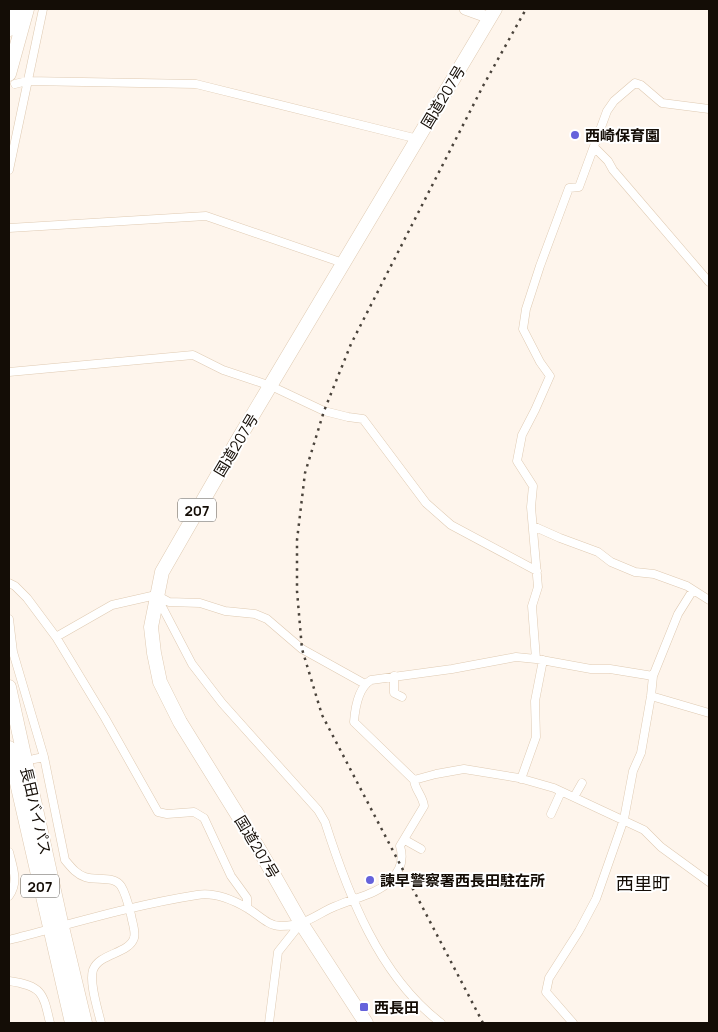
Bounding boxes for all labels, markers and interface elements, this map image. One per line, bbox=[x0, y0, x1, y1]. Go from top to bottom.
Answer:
street label: 国道207号 bbox=[416, 61, 470, 133]
place label: 西崎保育園 bbox=[585, 125, 660, 146]
marker: 西崎保育園 bbox=[569, 129, 581, 141]
street label: 国道207号 bbox=[209, 409, 263, 481]
road number: 207 bbox=[178, 498, 216, 522]
street label: 長田バイパス bbox=[16, 765, 56, 857]
street label: 国道207号 bbox=[230, 811, 284, 883]
place label: 諫早警察署西長田駐在所 bbox=[380, 870, 545, 891]
district label: 西里町 bbox=[616, 871, 670, 895]
road number: 207 bbox=[21, 874, 59, 898]
marker: 諫早警察署西長田駐在所 bbox=[364, 874, 376, 886]
place label: 西長田 bbox=[374, 997, 419, 1018]
marker: 西長田 bbox=[358, 1001, 370, 1013]

